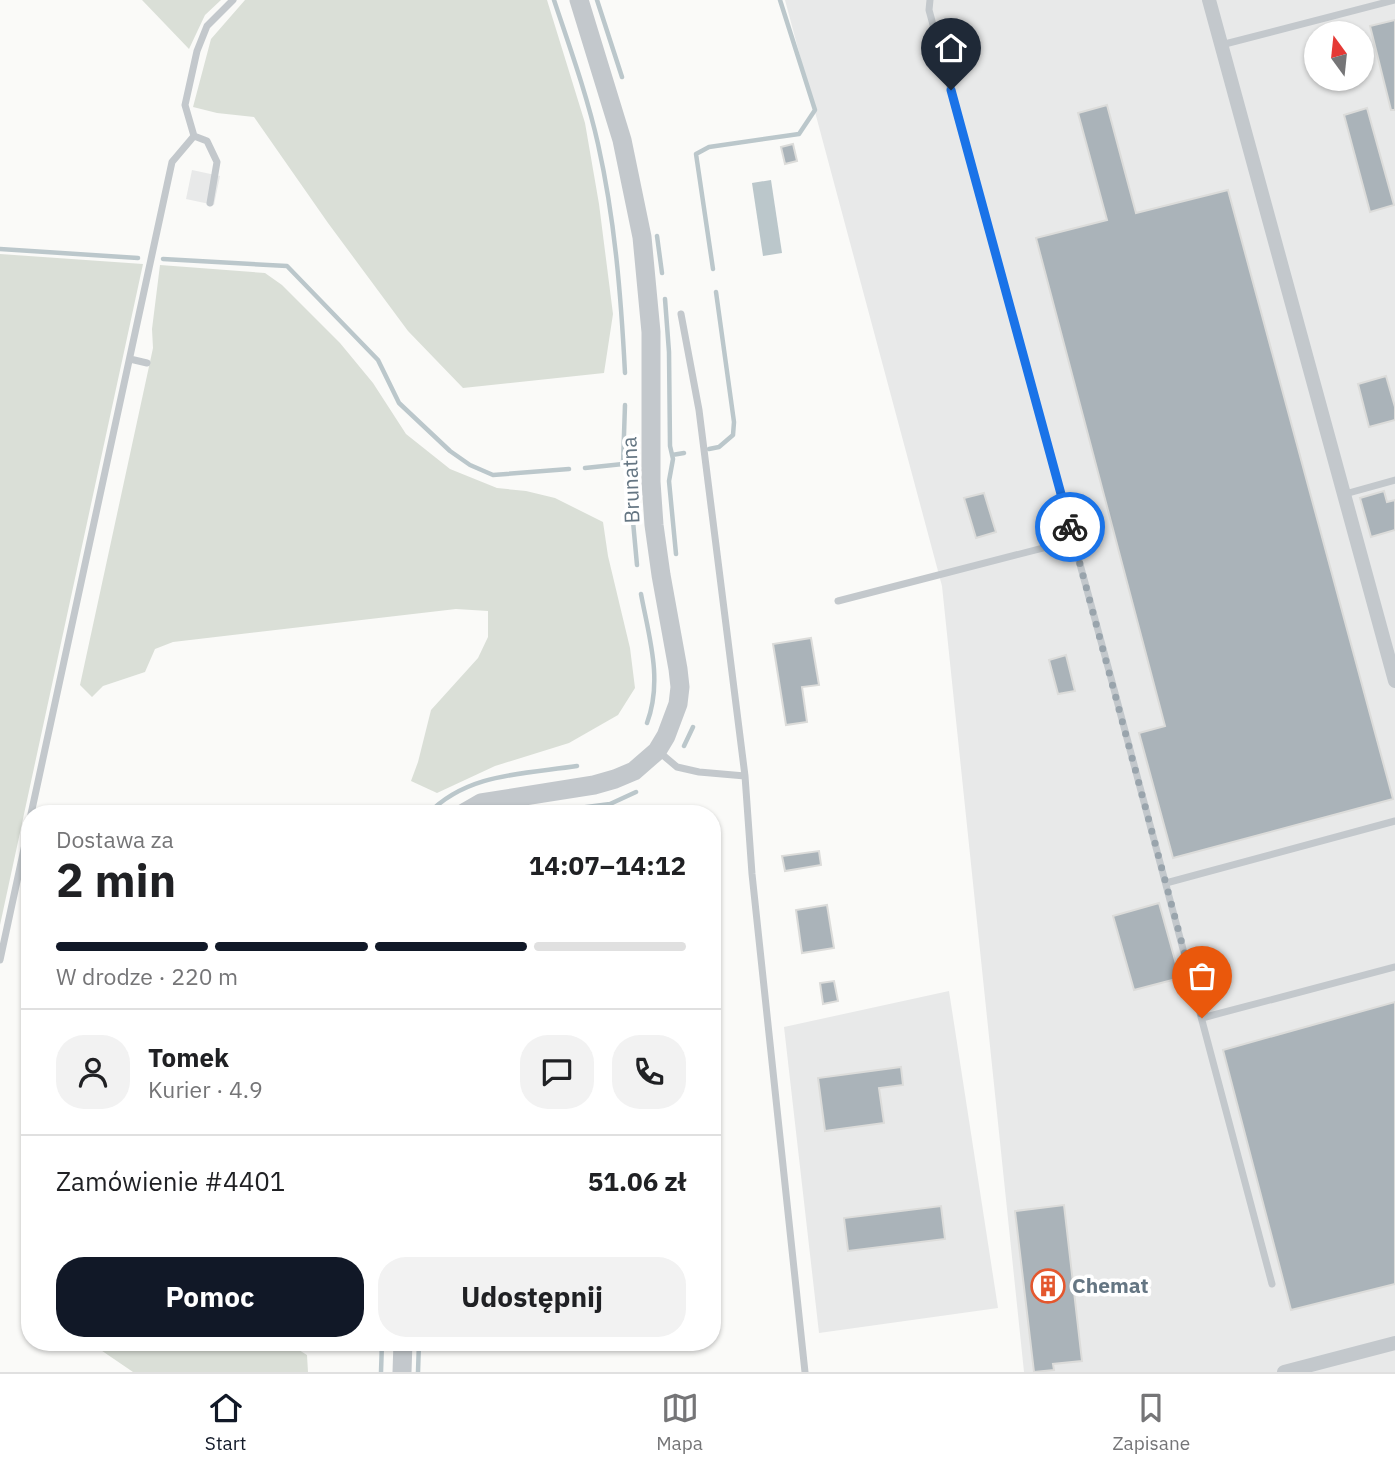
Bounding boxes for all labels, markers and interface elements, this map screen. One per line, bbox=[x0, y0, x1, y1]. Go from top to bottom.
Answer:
pin bbox=[921, 18, 981, 90]
north arrow bbox=[1304, 21, 1374, 91]
map controls bbox=[1304, 21, 1374, 91]
icon: home bbox=[932, 29, 970, 67]
street label: Brunatna bbox=[614, 436, 646, 524]
courier bbox=[1035, 492, 1105, 562]
icon: bike bbox=[1051, 508, 1089, 546]
text: Dostawa za bbox=[56, 824, 174, 854]
text: 14:07–14:12 bbox=[529, 848, 686, 882]
text: 2 min bbox=[56, 850, 176, 910]
pin bbox=[1172, 946, 1232, 1018]
icon: bag bbox=[1183, 957, 1221, 995]
text: W drodze · 220 m bbox=[56, 961, 238, 991]
button: person bbox=[56, 1035, 130, 1109]
button: chat bbox=[520, 1035, 594, 1109]
button: phone bbox=[612, 1035, 686, 1109]
text: Tomek bbox=[148, 1040, 229, 1074]
text: Kurier · 4.9 bbox=[148, 1074, 263, 1104]
text: Zamówienie #4401 bbox=[56, 1164, 285, 1198]
text: 51.06 zł bbox=[588, 1164, 686, 1198]
button: Pomoc bbox=[56, 1257, 364, 1337]
button: Udostępnij bbox=[378, 1257, 686, 1337]
building icon: Chemat bbox=[1029, 1267, 1067, 1305]
place label: Chemat bbox=[1072, 1271, 1149, 1299]
tab: Start bbox=[205, 1389, 246, 1455]
tab: Mapa bbox=[656, 1389, 703, 1455]
tab: Zapisane bbox=[1113, 1389, 1190, 1455]

